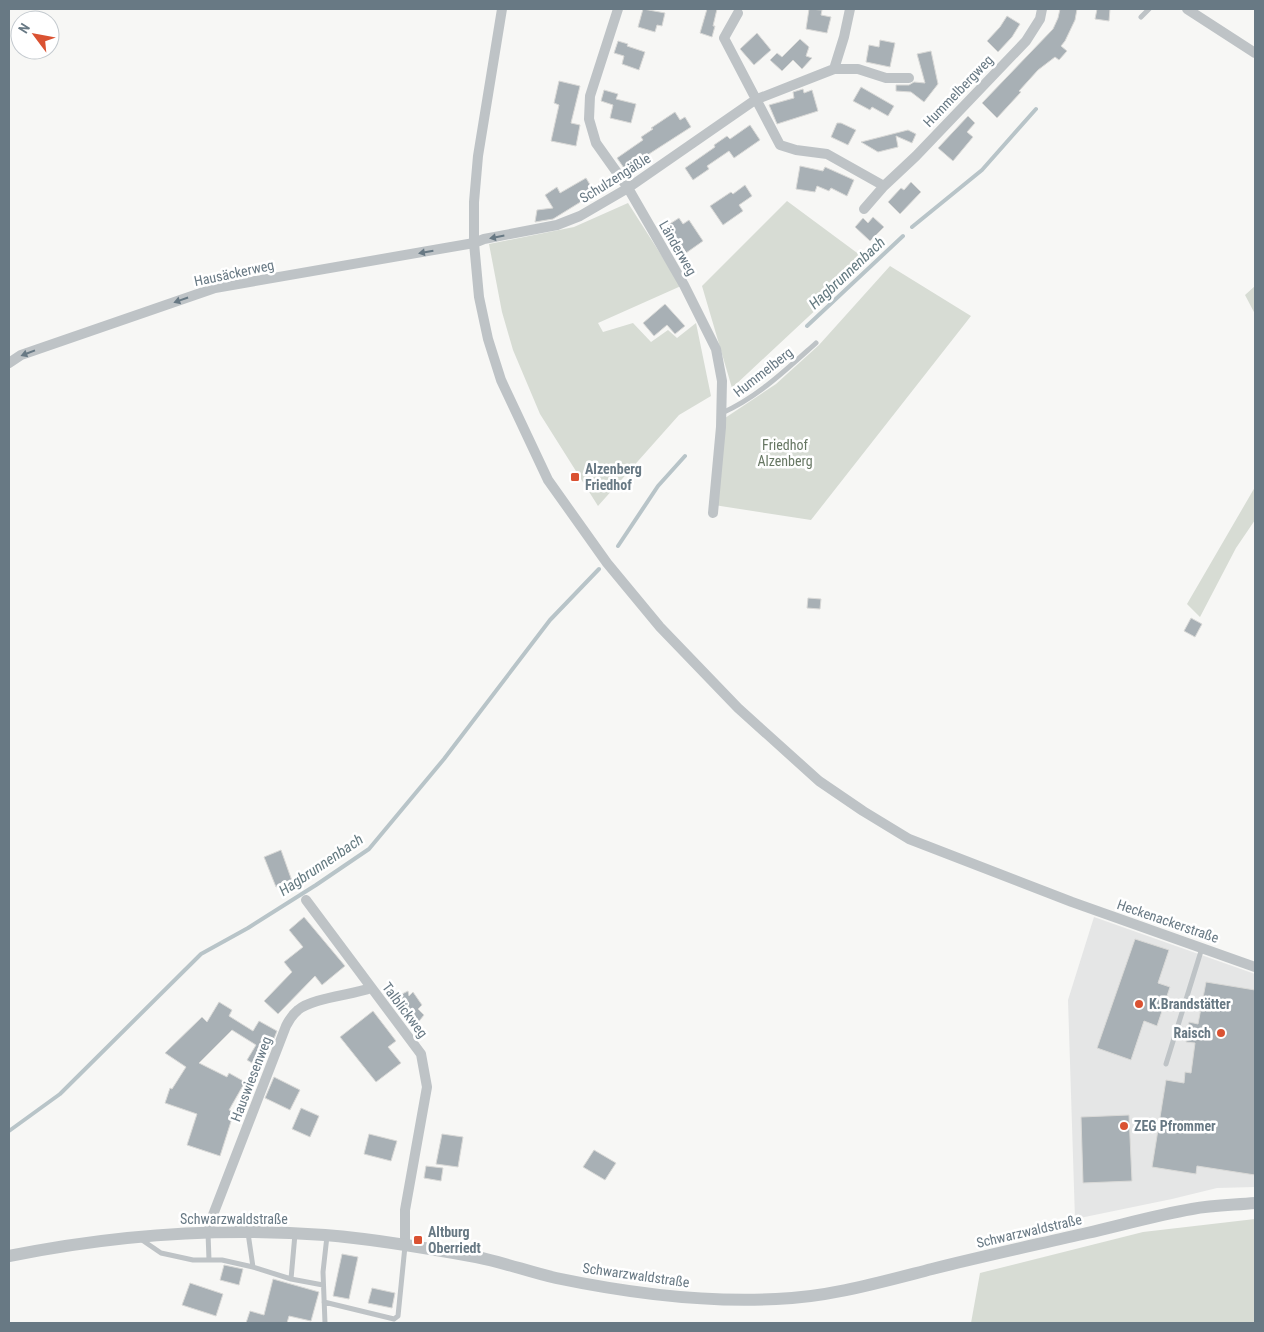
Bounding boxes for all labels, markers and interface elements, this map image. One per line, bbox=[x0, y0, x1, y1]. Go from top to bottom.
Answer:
north arrow bbox=[10, 10, 60, 60]
text: N bbox=[15, 20, 33, 36]
street label: Hummelbergweg bbox=[920, 52, 996, 130]
street label: Schulzengäßle bbox=[577, 150, 654, 206]
street label: Länderweg bbox=[656, 218, 700, 278]
one-way arrow bbox=[489, 233, 505, 241]
water label: Hagbrunnenbach bbox=[805, 233, 889, 313]
one-way arrow bbox=[418, 248, 434, 256]
street label: Hausäckerweg bbox=[193, 257, 275, 289]
one-way arrow bbox=[174, 297, 189, 304]
street label: Hummelberg bbox=[730, 344, 796, 400]
one-way arrow bbox=[20, 349, 35, 357]
park label: Friedhof Alzenberg bbox=[757, 437, 813, 469]
place label: Alzenberg Friedhof bbox=[585, 461, 642, 493]
marker: Alzenberg Friedhof bbox=[569, 471, 581, 483]
water label: Hagbrunnenbach bbox=[275, 830, 367, 900]
street label: Heckenackerstraße bbox=[1115, 896, 1221, 946]
street label: Talblickweg bbox=[379, 979, 431, 1041]
place label: K.Brandstätter bbox=[1149, 996, 1231, 1012]
marker: K.Brandstätter bbox=[1133, 998, 1145, 1010]
place label: Raisch bbox=[1173, 1025, 1211, 1041]
marker: Raisch bbox=[1215, 1027, 1227, 1039]
street label: Hauswiesenweg bbox=[227, 1034, 275, 1124]
place label: ZEG Pfrommer bbox=[1134, 1118, 1216, 1134]
marker: ZEG Pfrommer bbox=[1118, 1120, 1130, 1132]
street label: Schwarzwaldstraße bbox=[180, 1211, 288, 1227]
street label: Schwarzwaldstraße bbox=[975, 1211, 1084, 1251]
place label: Altburg Oberriedt bbox=[428, 1224, 481, 1256]
marker: Altburg Oberriedt bbox=[412, 1234, 424, 1246]
street label: Schwarzwaldstraße bbox=[582, 1260, 691, 1290]

